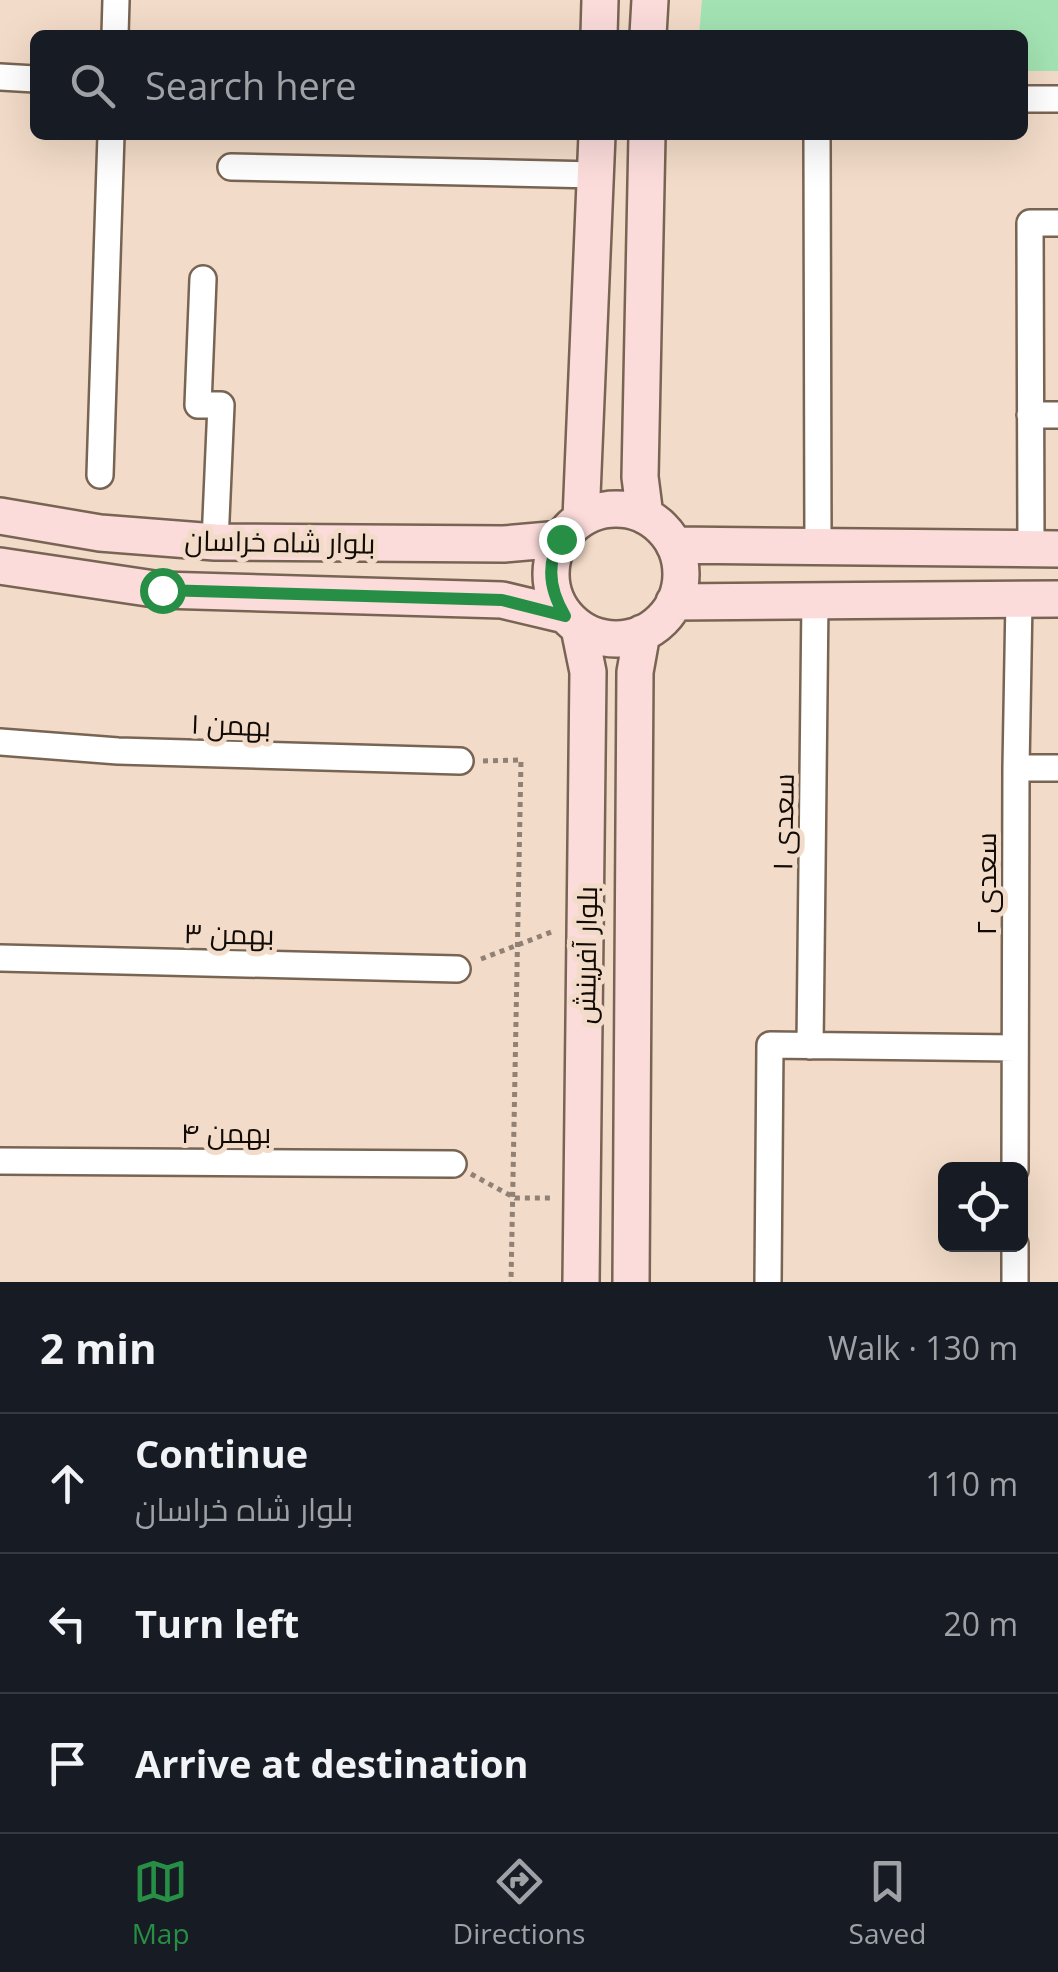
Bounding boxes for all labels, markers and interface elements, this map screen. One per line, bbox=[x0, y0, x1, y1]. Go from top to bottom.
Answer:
search box bbox=[30, 30, 1028, 140]
icon: search bbox=[65, 58, 120, 113]
text: Search here bbox=[145, 59, 357, 111]
route end bbox=[539, 517, 585, 563]
street label: بلوار شاه خراسان bbox=[184, 520, 376, 562]
route start bbox=[140, 568, 186, 614]
street label: بهمن ۱ bbox=[190, 704, 272, 744]
street label: سعدی ۱ bbox=[762, 773, 802, 871]
street label: سعدی ۲ bbox=[966, 832, 1004, 936]
street label: بلوار آفرینش bbox=[565, 886, 605, 1024]
street label: بهمن ۳ bbox=[183, 913, 275, 953]
street label: بهمن ۴ bbox=[181, 1113, 271, 1151]
map controls bbox=[938, 1162, 1028, 1252]
button: locate bbox=[938, 1162, 1028, 1252]
text: 2 min bbox=[40, 1319, 157, 1376]
text: Walk · 130 m bbox=[828, 1326, 1018, 1369]
text: Continue bbox=[135, 1427, 308, 1479]
icon: ahead bbox=[40, 1456, 95, 1511]
text: 110 m bbox=[925, 1462, 1018, 1505]
text: بلوار شاه خراسان bbox=[135, 1487, 353, 1530]
icon: left bbox=[40, 1596, 95, 1651]
text: Turn left bbox=[135, 1597, 299, 1649]
text: 20 m bbox=[943, 1602, 1018, 1645]
icon: arrive bbox=[40, 1736, 95, 1791]
text: Arrive at destination bbox=[135, 1737, 529, 1789]
tab: Map bbox=[132, 1854, 190, 1952]
tab: Directions bbox=[453, 1854, 585, 1952]
tab: Saved bbox=[849, 1854, 926, 1952]

